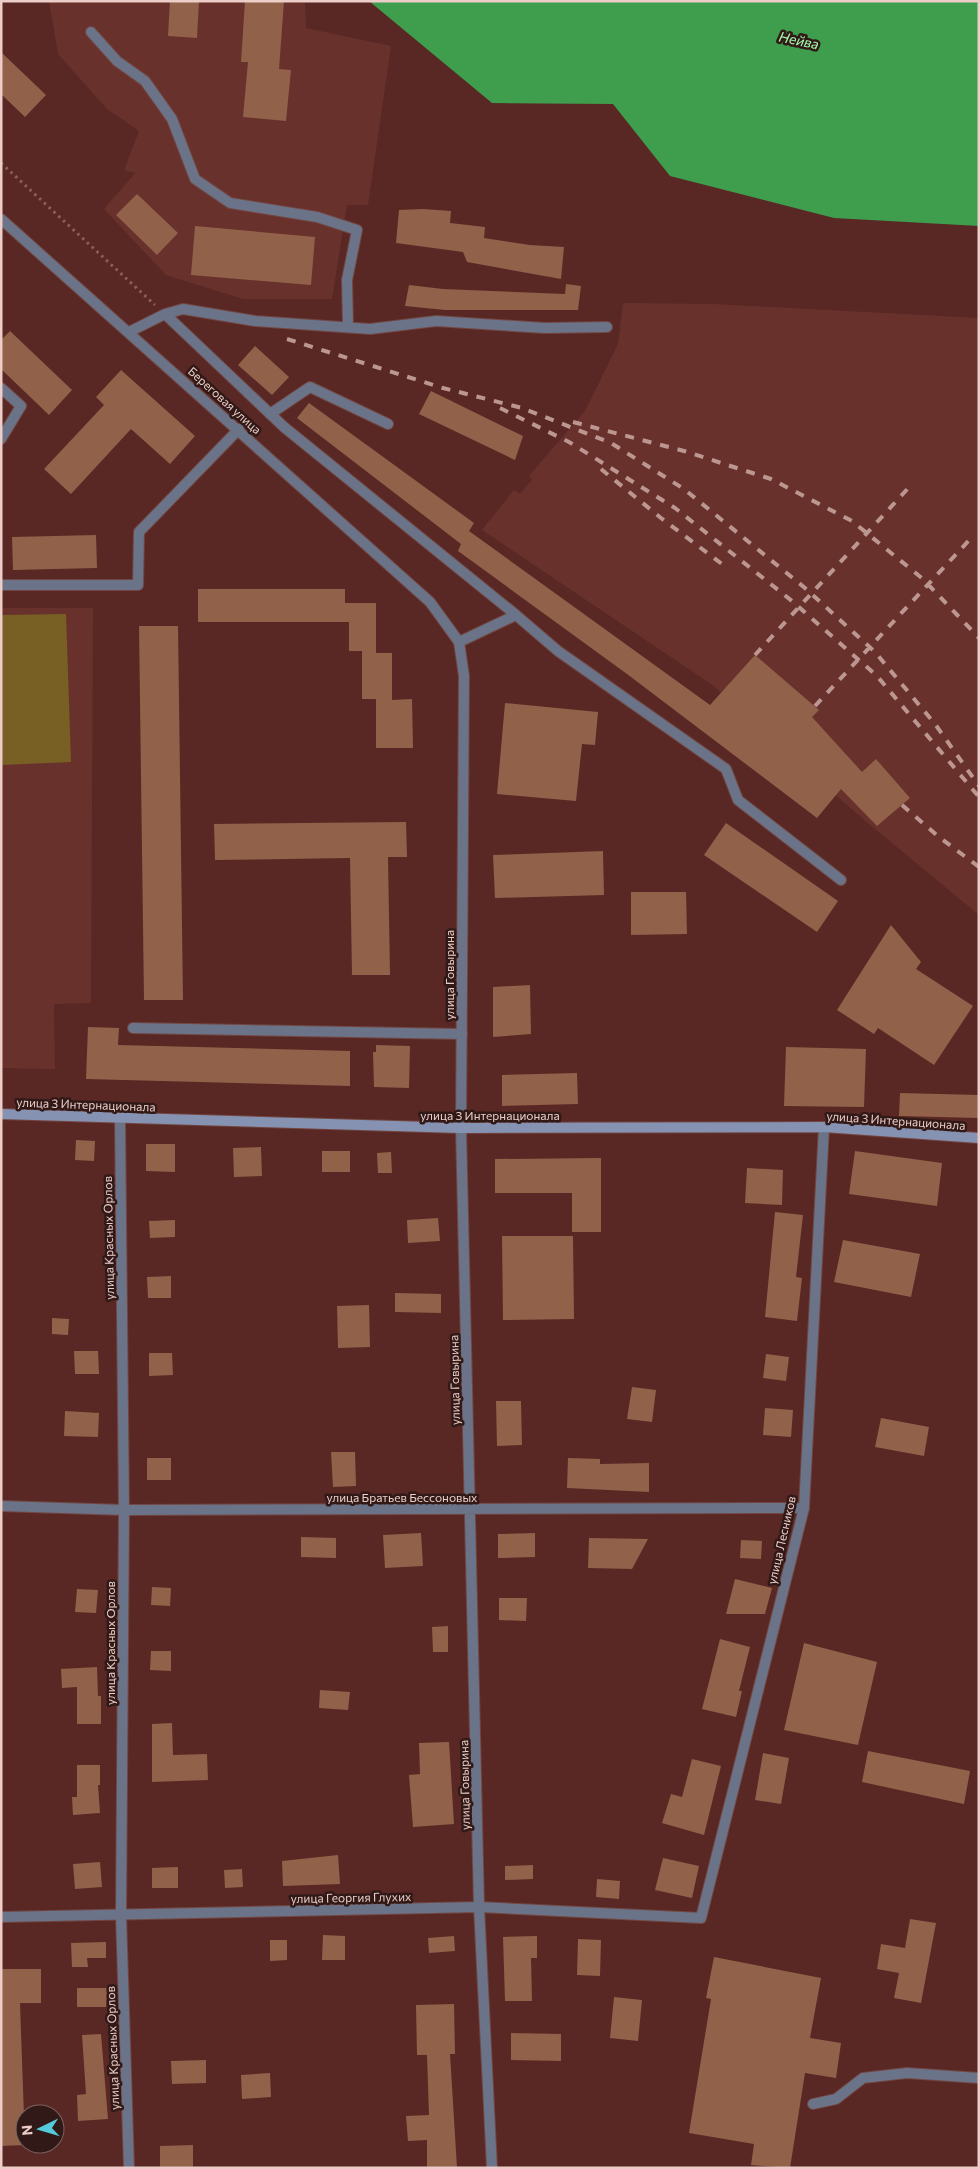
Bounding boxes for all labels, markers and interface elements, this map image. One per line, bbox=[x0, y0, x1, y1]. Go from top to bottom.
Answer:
water label: Нейва bbox=[777, 27, 821, 53]
street label: Береговая улица bbox=[186, 363, 264, 437]
street label: улица Говырина bbox=[442, 930, 456, 1020]
street label: улица 3 Интернационала bbox=[16, 1095, 156, 1113]
street label: улица 3 Интернационала bbox=[420, 1108, 560, 1122]
street label: улица 3 Интернационала bbox=[826, 1108, 966, 1132]
street label: улица Красных Орлов bbox=[100, 1176, 116, 1300]
street label: улица Говырина bbox=[446, 1335, 462, 1425]
street label: улица Братьев Бессоновых bbox=[326, 1490, 478, 1504]
street label: улица Лесников bbox=[764, 1495, 798, 1585]
street label: улица Красных Орлов bbox=[103, 1581, 117, 1705]
street label: улица Говырина bbox=[456, 1740, 472, 1830]
street label: улица Георгия Глухих bbox=[291, 1889, 412, 1905]
street label: улица Красных Орлов bbox=[103, 1986, 121, 2110]
north arrow bbox=[15, 2104, 65, 2154]
text: N bbox=[18, 2124, 35, 2136]

